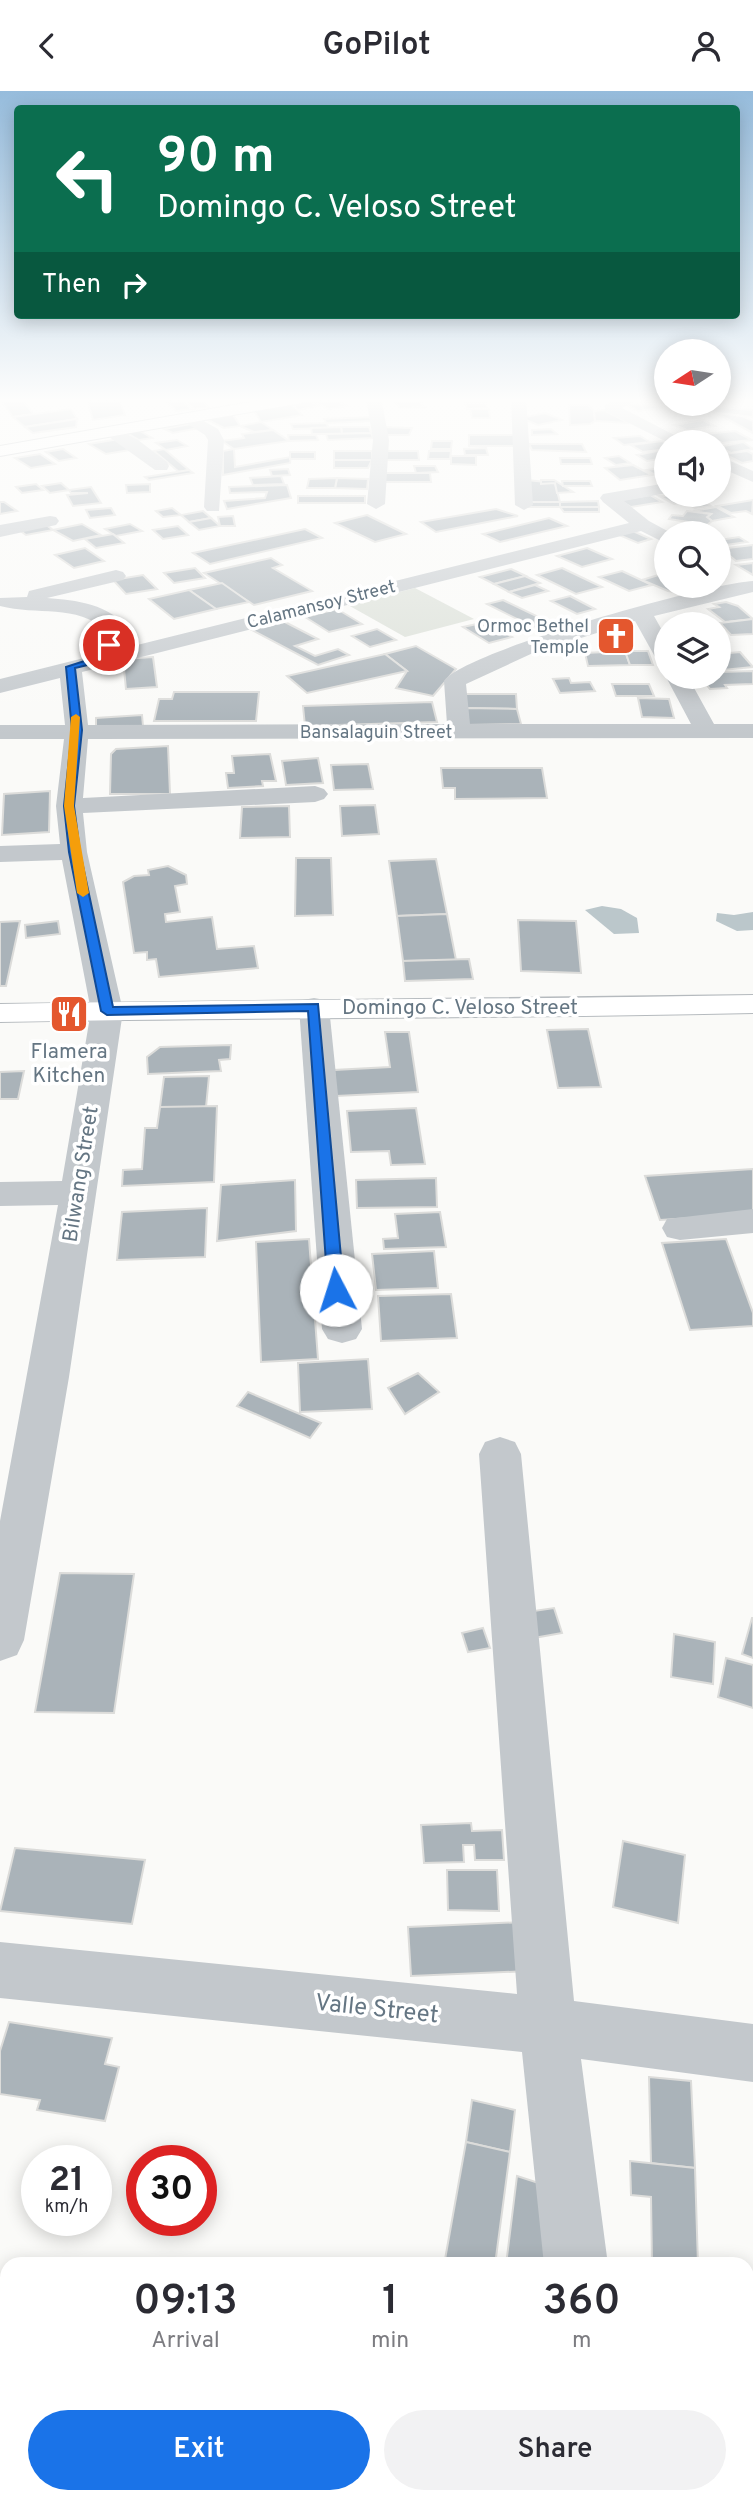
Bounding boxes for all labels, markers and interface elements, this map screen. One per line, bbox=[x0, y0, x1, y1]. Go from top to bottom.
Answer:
text: GoPilot bbox=[322, 26, 431, 66]
icon: back bbox=[28, 27, 66, 65]
icon: person bbox=[687, 27, 725, 65]
text: 90 m bbox=[157, 128, 275, 190]
icon: left bbox=[42, 133, 133, 224]
text: Domingo C. Veloso Street bbox=[157, 189, 517, 229]
icon: right bbox=[115, 266, 153, 304]
text: Then bbox=[42, 269, 101, 302]
north arrow bbox=[654, 339, 732, 417]
map controls bbox=[654, 339, 731, 689]
button: sound bbox=[654, 430, 731, 507]
button: search bbox=[654, 521, 731, 598]
street label: Calamansoy Street bbox=[245, 576, 398, 635]
button: layers bbox=[654, 612, 731, 689]
pin bbox=[79, 615, 139, 675]
church icon: Ormoc Bethel Temple bbox=[595, 615, 637, 657]
place label: Ormoc Bethel Temple bbox=[477, 616, 589, 660]
icon: arrive bbox=[90, 626, 128, 664]
street label: Bansalaguin Street bbox=[300, 722, 452, 745]
restaurant icon: Flamera Kitchen bbox=[48, 993, 90, 1035]
street label: Domingo C. Veloso Street bbox=[342, 995, 578, 1022]
place label: Flamera Kitchen bbox=[30, 1039, 108, 1090]
street label: Bilwang Street bbox=[57, 1104, 106, 1244]
position arrow bbox=[299, 1253, 373, 1327]
street label: Valle Street bbox=[314, 1989, 440, 2031]
speed limit sign: 30 bbox=[126, 2145, 217, 2236]
text: 21 bbox=[49, 2159, 84, 2203]
text: km/h bbox=[45, 2196, 88, 2219]
text: 09:13 bbox=[133, 2276, 238, 2329]
text: 1 bbox=[382, 2276, 398, 2329]
text: 360 bbox=[543, 2276, 621, 2329]
text: Arrival bbox=[151, 2327, 220, 2356]
text: min bbox=[371, 2327, 409, 2356]
text: m bbox=[572, 2327, 591, 2356]
button: Exit bbox=[28, 2410, 370, 2490]
button: Share bbox=[384, 2410, 726, 2490]

